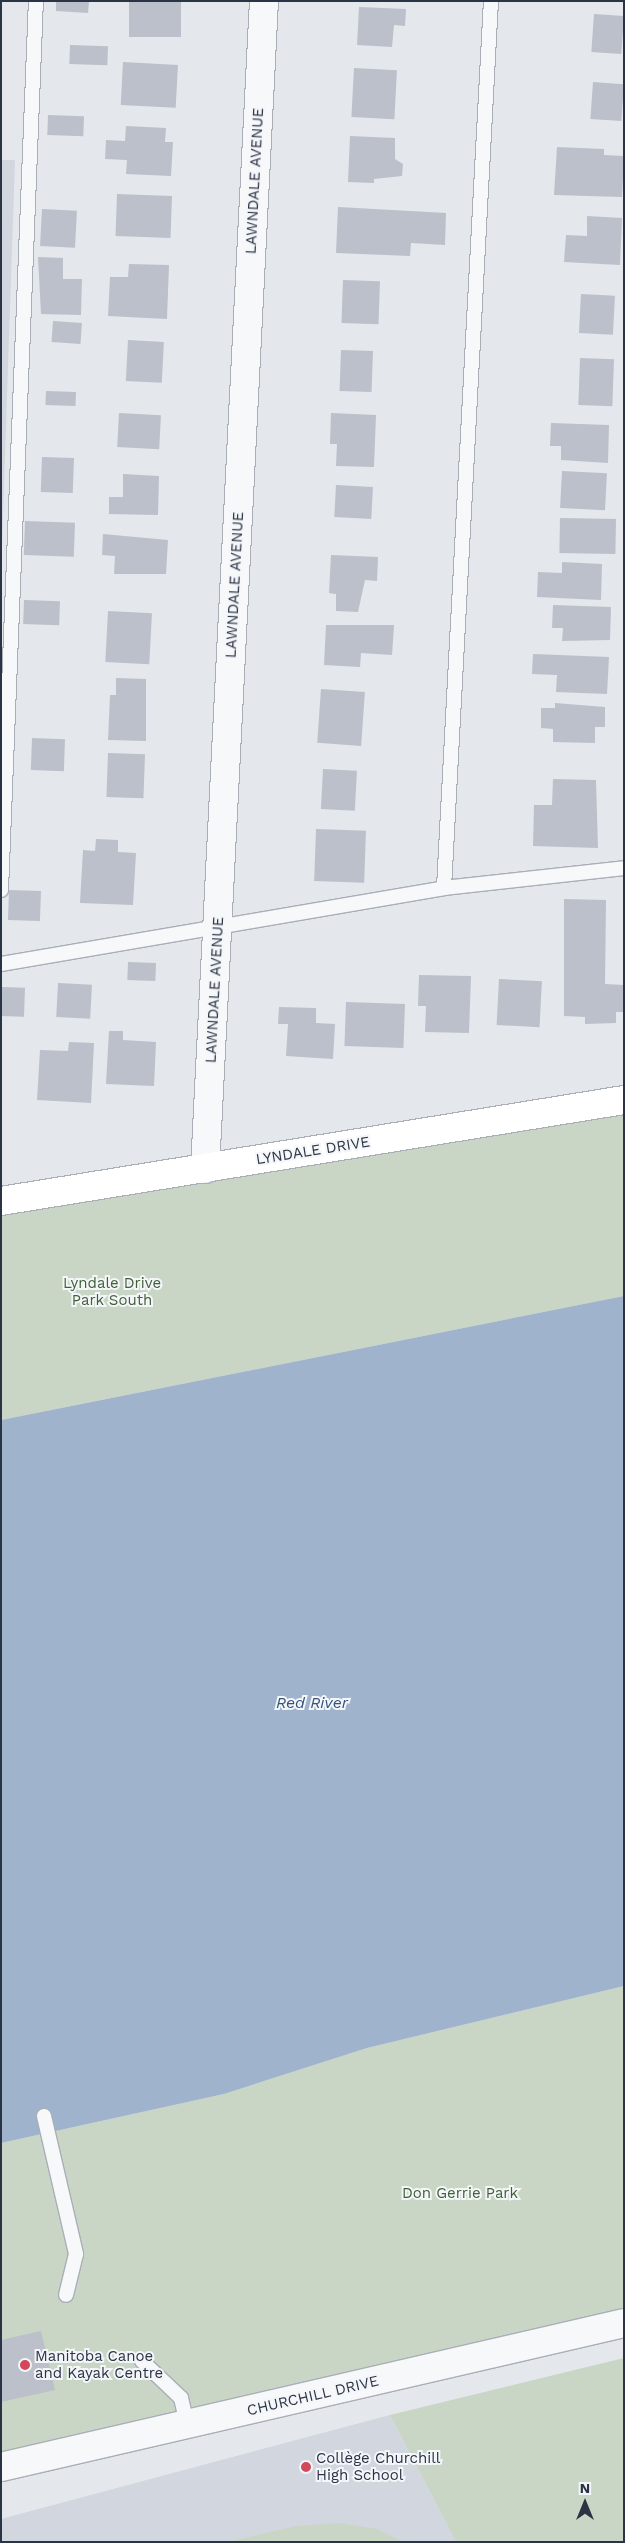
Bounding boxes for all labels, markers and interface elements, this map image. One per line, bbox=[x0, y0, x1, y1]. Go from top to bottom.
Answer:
street label: LAWNDALE AVENUE bbox=[242, 107, 268, 255]
street label: LAWNDALE AVENUE bbox=[222, 511, 248, 659]
street label: LAWNDALE AVENUE bbox=[202, 916, 228, 1064]
street label: LYNDALE DRIVE bbox=[255, 1133, 371, 1169]
park label: Lyndale Drive Park South bbox=[63, 1274, 161, 1309]
water label: Red River bbox=[276, 1693, 348, 1713]
park label: Don Gerrie Park bbox=[402, 2185, 518, 2203]
place label: Manitoba Canoe and Kayak Centre bbox=[35, 2347, 164, 2382]
marker: Manitoba Canoe and Kayak Centre bbox=[19, 2359, 31, 2371]
street label: CHURCHILL DRIVE bbox=[245, 2372, 381, 2420]
place label: Collège Churchill High School bbox=[316, 2449, 440, 2484]
marker: Collège Churchill High School bbox=[300, 2461, 312, 2473]
north arrow bbox=[560, 2478, 610, 2528]
text: N bbox=[580, 2480, 590, 2496]

